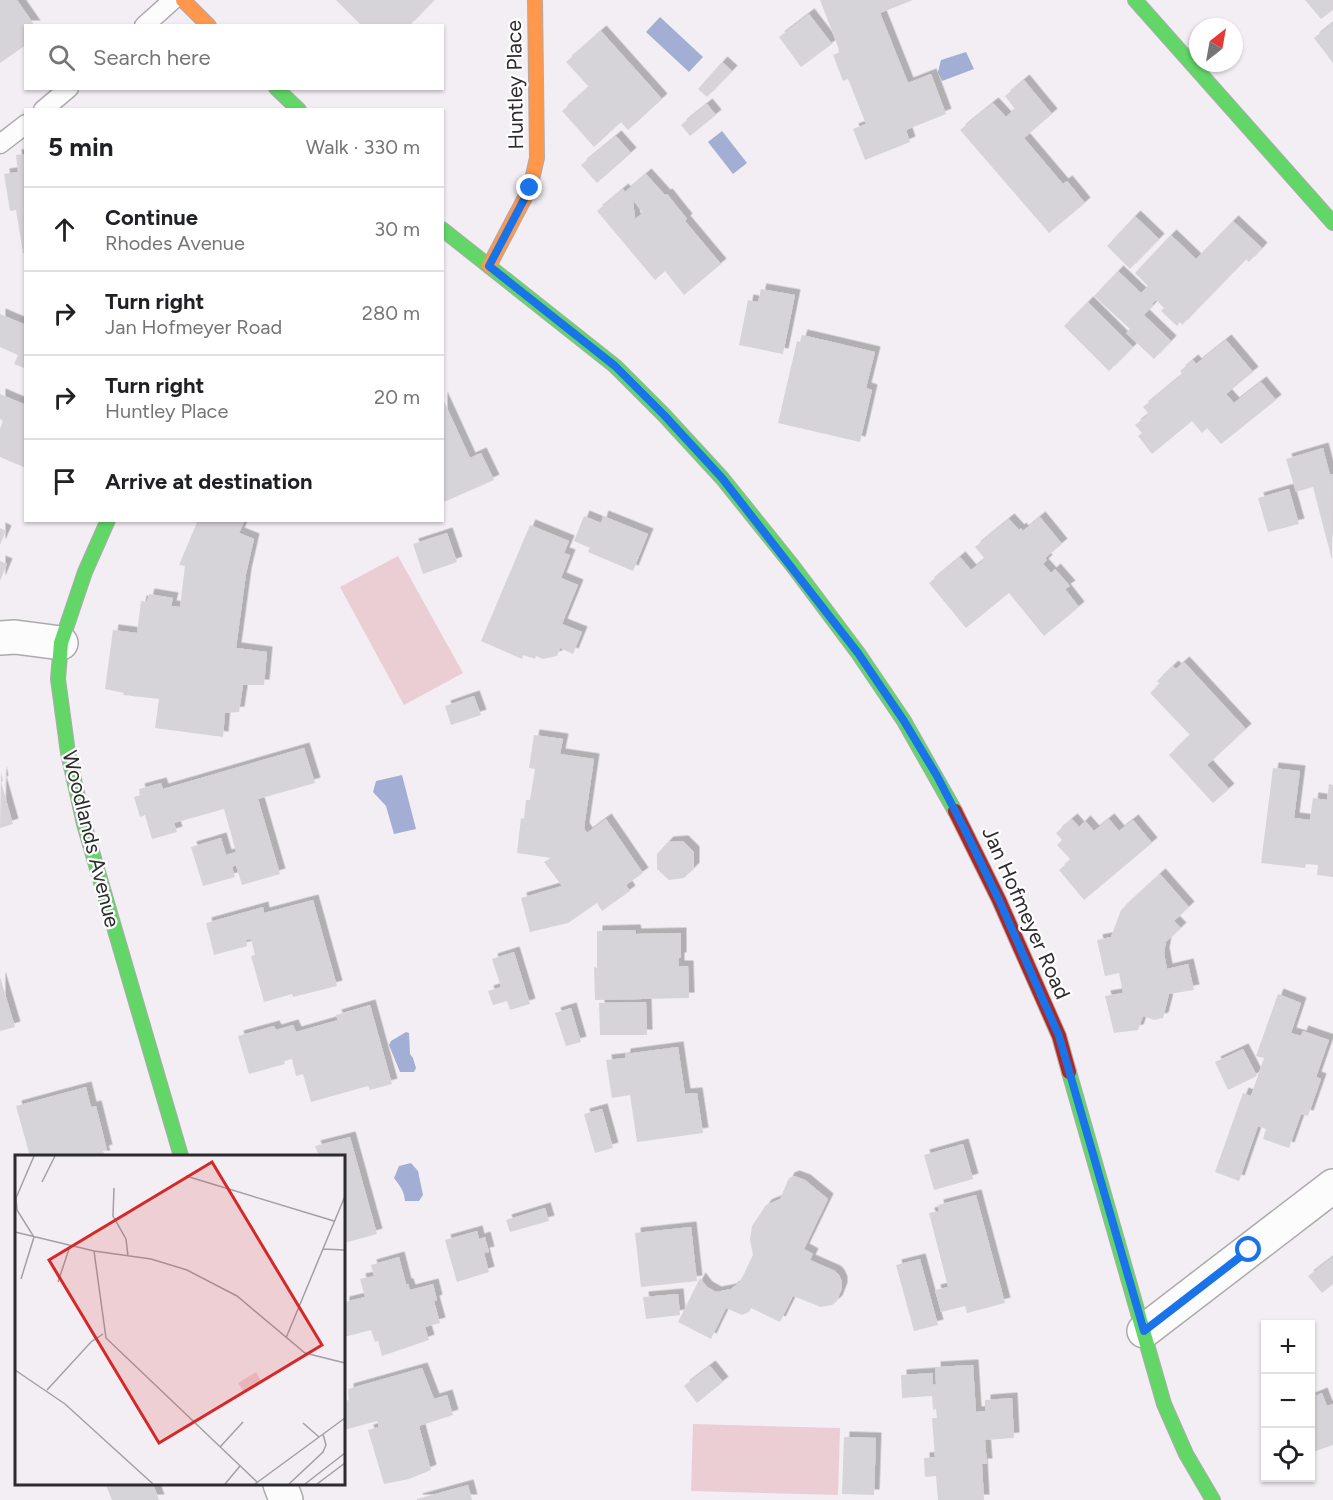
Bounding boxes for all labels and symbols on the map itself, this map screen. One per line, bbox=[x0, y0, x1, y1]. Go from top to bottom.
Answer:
north arrow bbox=[1189, 18, 1243, 72]
street label: Huntley Place bbox=[501, 20, 528, 150]
route end bbox=[516, 174, 542, 200]
street label: Woodlands Avenue bbox=[57, 748, 126, 930]
street label: Jan Hofmeyer Road bbox=[977, 823, 1076, 1003]
inset map bbox=[15, 1155, 345, 1485]
route start bbox=[1235, 1236, 1261, 1262]

